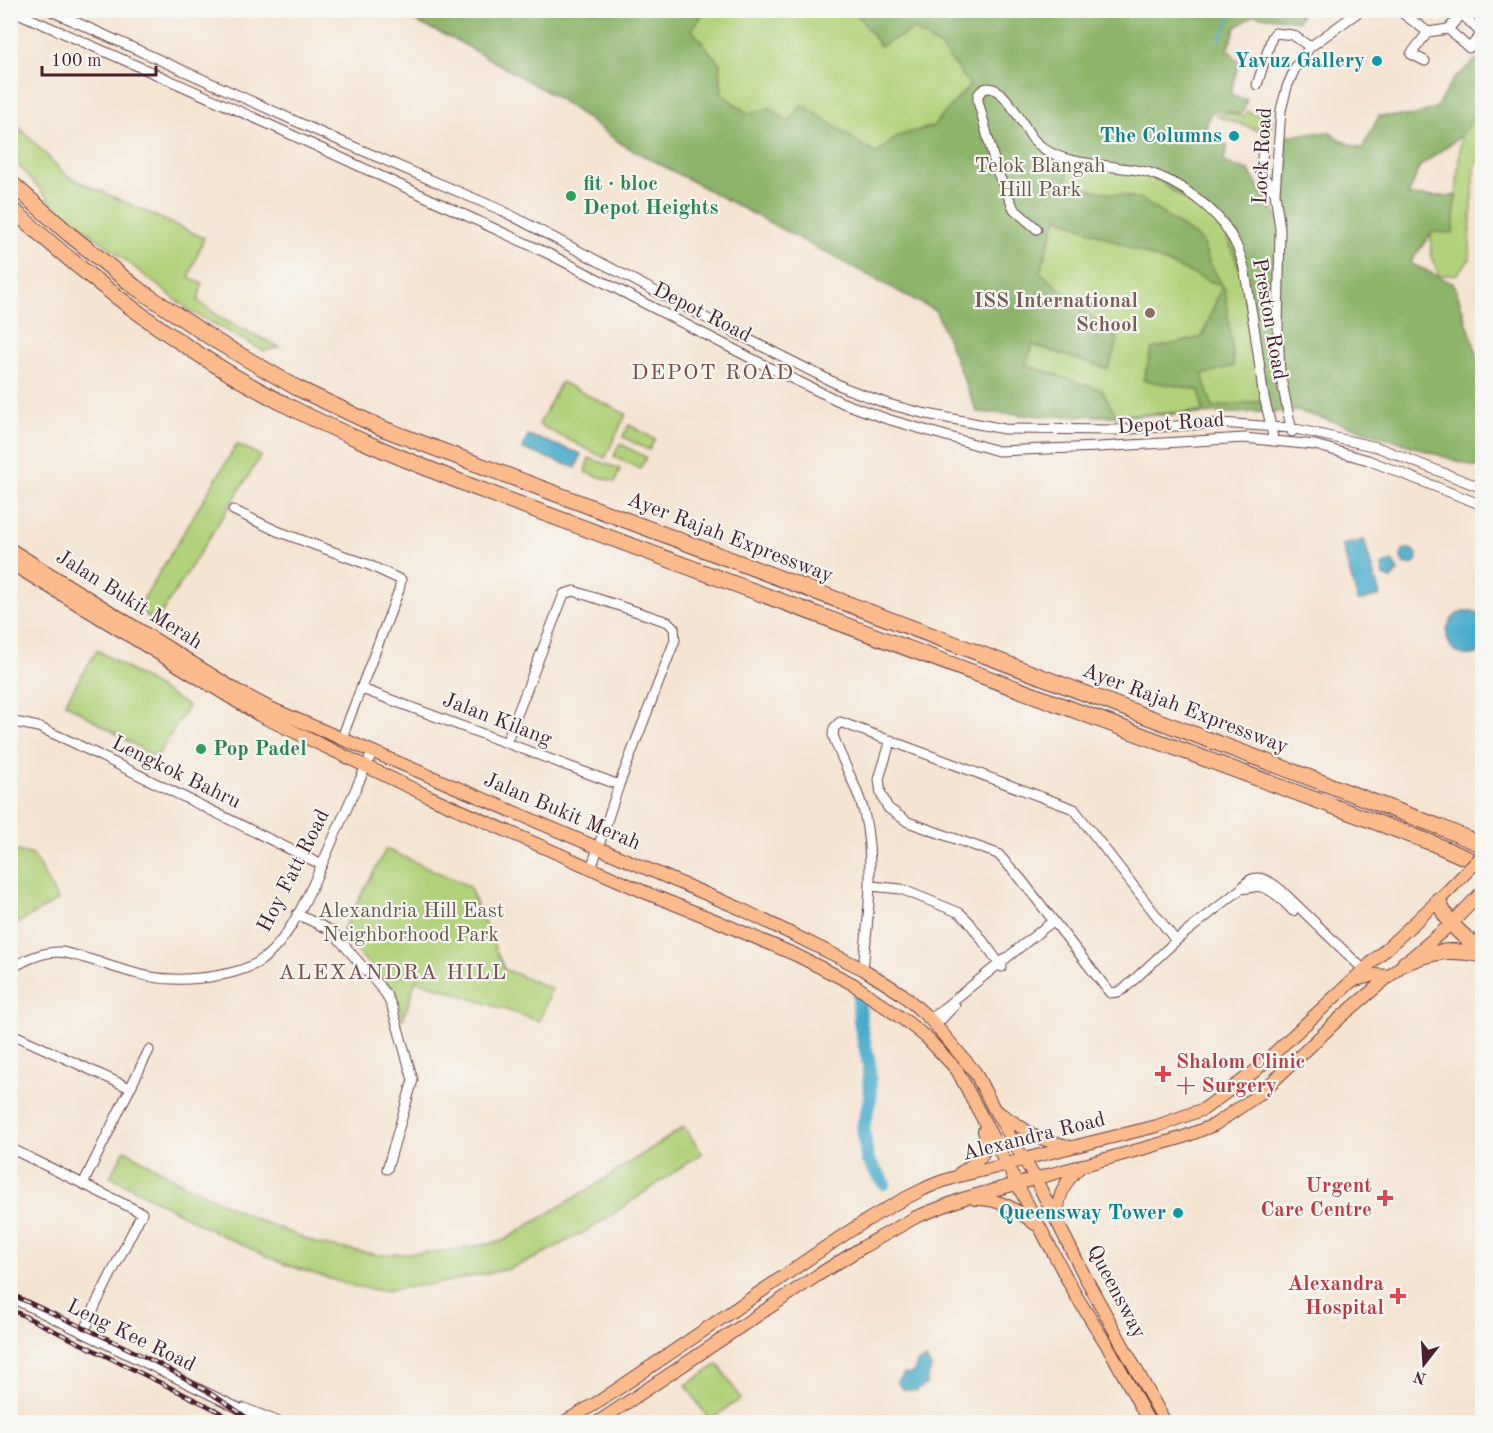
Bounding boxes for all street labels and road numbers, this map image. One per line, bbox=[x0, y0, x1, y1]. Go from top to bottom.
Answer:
street label: Lock Road bbox=[1250, 107, 1276, 205]
street label: Preston Road bbox=[1248, 256, 1290, 382]
street label: Depot Road bbox=[649, 279, 755, 347]
street label: Depot Road bbox=[1117, 410, 1225, 438]
street label: Ayer Rajah Expressway bbox=[624, 489, 836, 587]
street label: Jalan Bukit Merah bbox=[52, 547, 206, 653]
street label: Ayer Rajah Expressway bbox=[1079, 660, 1291, 758]
street label: Jalan Kilang bbox=[439, 690, 555, 751]
street label: Lengkok Bahru bbox=[108, 733, 244, 813]
street label: Jalan Bukit Merah bbox=[480, 769, 644, 855]
street label: Hoy Fatt Road bbox=[254, 806, 334, 936]
street label: Alexandra Road bbox=[960, 1109, 1108, 1165]
street label: Queensway bbox=[1083, 1242, 1149, 1342]
street label: Leng Kee Road bbox=[63, 1296, 199, 1376]

